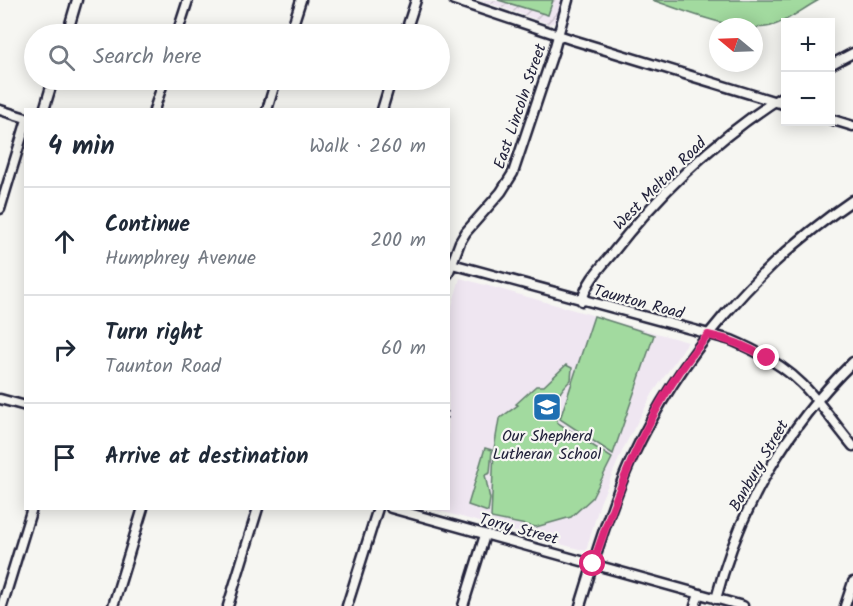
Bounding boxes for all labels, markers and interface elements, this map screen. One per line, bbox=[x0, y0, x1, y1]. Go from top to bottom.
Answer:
north arrow bbox=[709, 18, 763, 72]
map controls bbox=[781, 18, 835, 126]
button: + bbox=[781, 18, 835, 72]
search box bbox=[24, 24, 450, 90]
text: Search here bbox=[93, 40, 201, 75]
street label: East Lincoln Street bbox=[487, 40, 554, 173]
icon: search bbox=[45, 41, 78, 74]
button: − bbox=[781, 72, 835, 126]
text: 4 min bbox=[48, 126, 115, 168]
text: Walk · 260 m bbox=[309, 131, 426, 163]
street label: West Melton Road bbox=[608, 131, 713, 237]
text: Continue bbox=[105, 208, 190, 243]
icon: ahead bbox=[48, 225, 81, 258]
text: 200 m bbox=[370, 225, 426, 257]
text: Humphrey Avenue bbox=[105, 243, 256, 275]
street label: Taunton Road bbox=[591, 278, 688, 327]
text: Turn right bbox=[105, 316, 203, 351]
icon: right bbox=[48, 333, 81, 366]
text: 60 m bbox=[381, 333, 426, 365]
route end bbox=[753, 344, 779, 370]
text: Taunton Road bbox=[105, 351, 221, 383]
school or university icon: Our Shepherd Lutheran School bbox=[531, 391, 563, 423]
street label: Banbury Street bbox=[723, 415, 796, 516]
place label: Our Shepherd Lutheran School bbox=[493, 424, 601, 467]
text: Arrive at destination bbox=[105, 440, 308, 475]
icon: arrive bbox=[48, 441, 81, 474]
street label: Torry Street bbox=[476, 507, 562, 552]
route start bbox=[579, 550, 605, 576]

